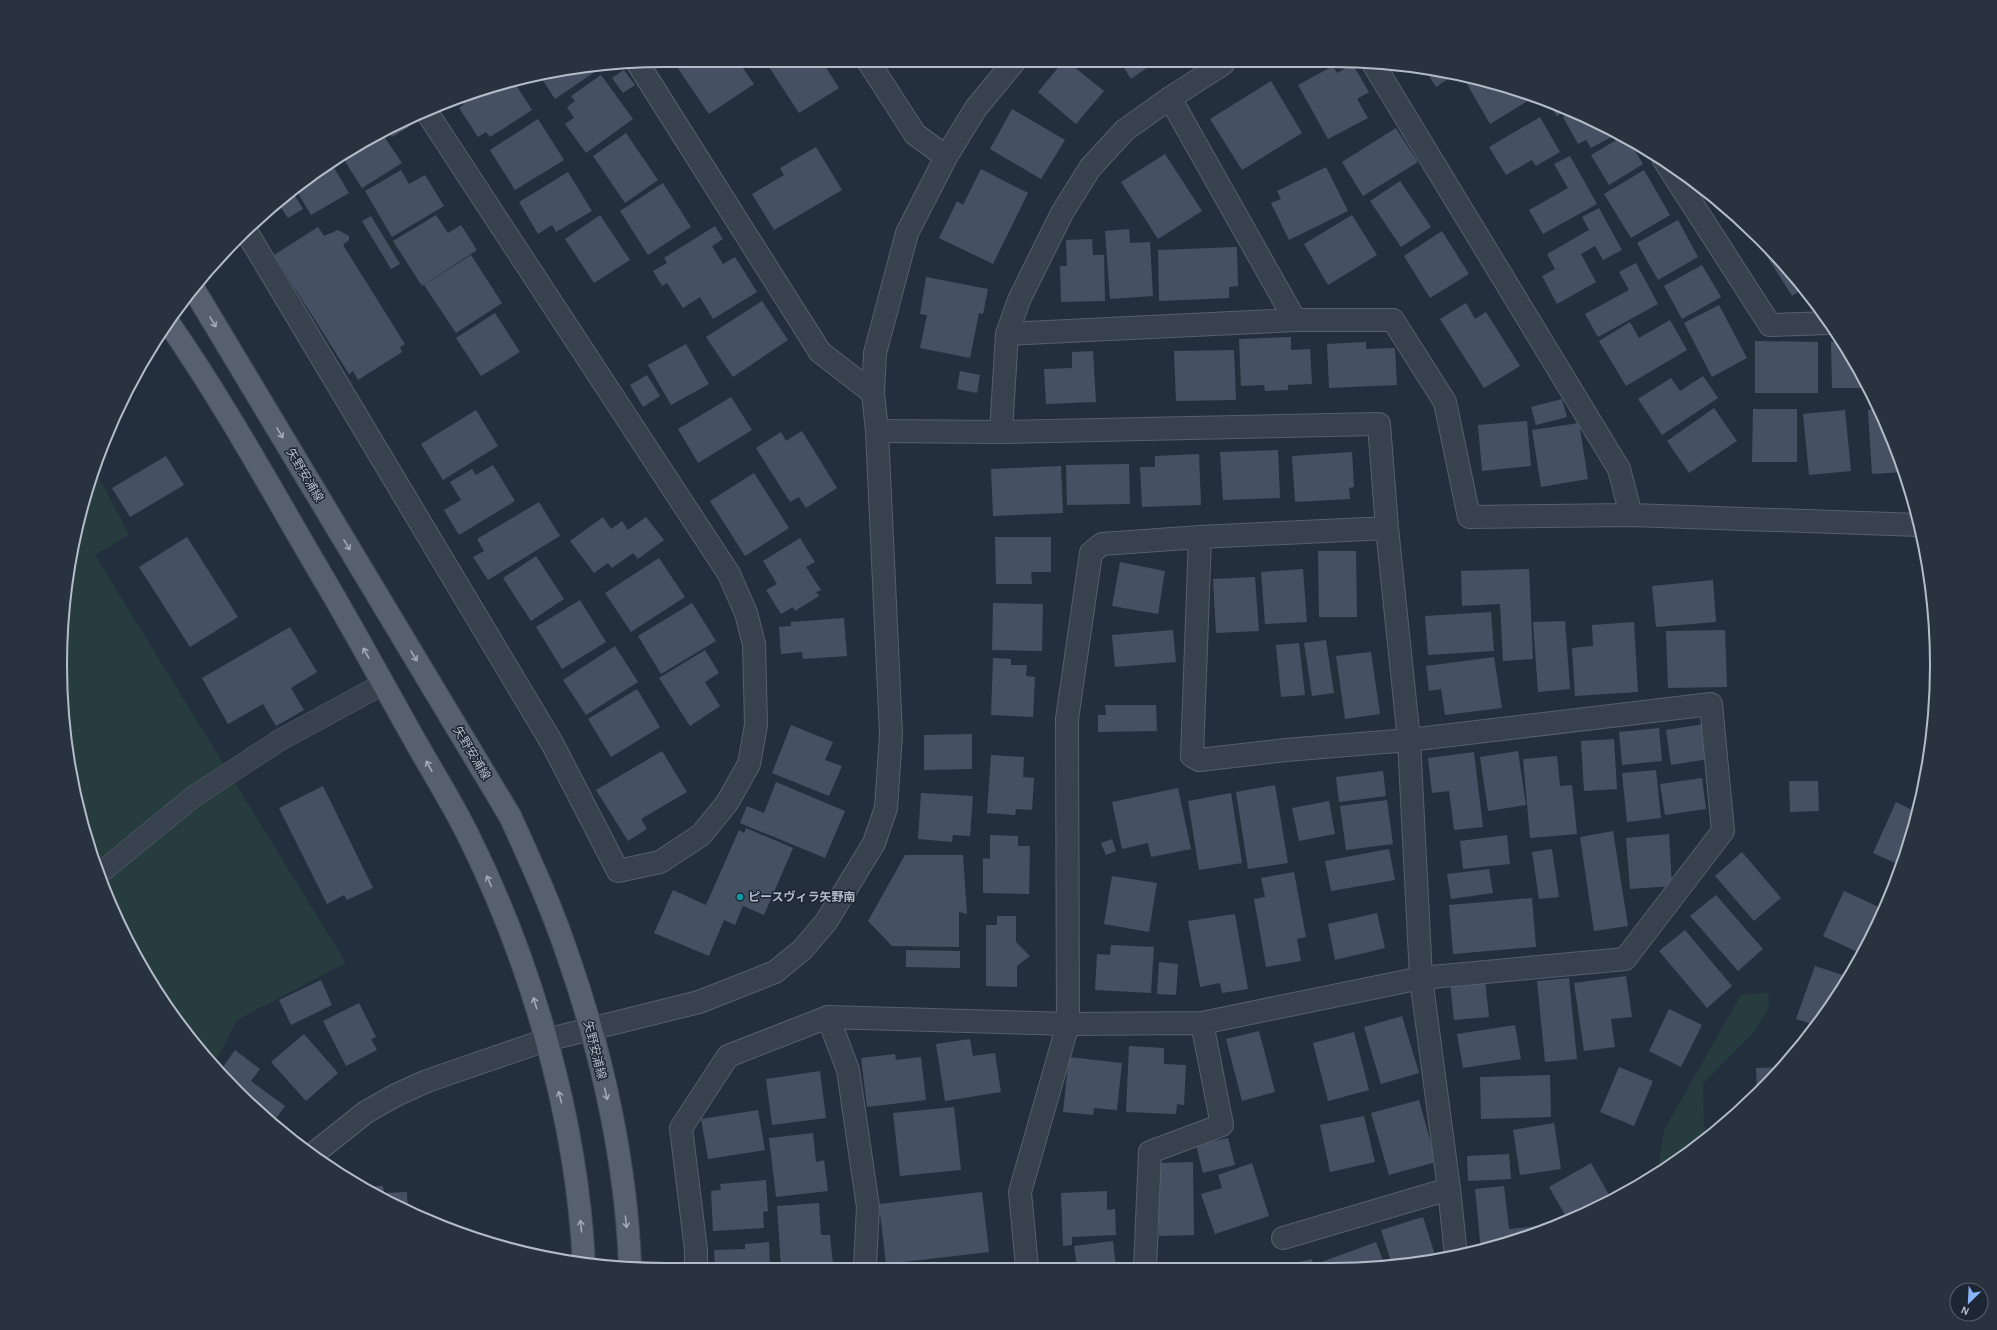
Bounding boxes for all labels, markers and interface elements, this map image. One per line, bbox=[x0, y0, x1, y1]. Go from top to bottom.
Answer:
one-way arrow bbox=[209, 316, 217, 327]
one-way arrow bbox=[276, 427, 284, 438]
street label: 矢野安浦線 bbox=[284, 446, 326, 504]
one-way arrow bbox=[343, 538, 351, 550]
one-way arrow bbox=[361, 647, 369, 659]
one-way arrow bbox=[410, 650, 418, 662]
street label: 矢野安浦線 bbox=[451, 724, 493, 782]
one-way arrow bbox=[425, 760, 433, 772]
one-way arrow bbox=[485, 876, 492, 888]
place label: ピースヴィラ矢野南 bbox=[748, 890, 855, 903]
marker: ピースヴィラ矢野南 bbox=[735, 892, 745, 902]
one-way arrow bbox=[531, 997, 538, 1010]
street label: 矢野安浦線 bbox=[582, 1019, 609, 1081]
one-way arrow bbox=[603, 1087, 611, 1100]
one-way arrow bbox=[556, 1091, 563, 1104]
one-way arrow bbox=[623, 1215, 630, 1228]
one-way arrow bbox=[577, 1220, 584, 1233]
north arrow bbox=[1949, 1282, 1989, 1322]
text: N bbox=[1959, 1304, 1971, 1317]

